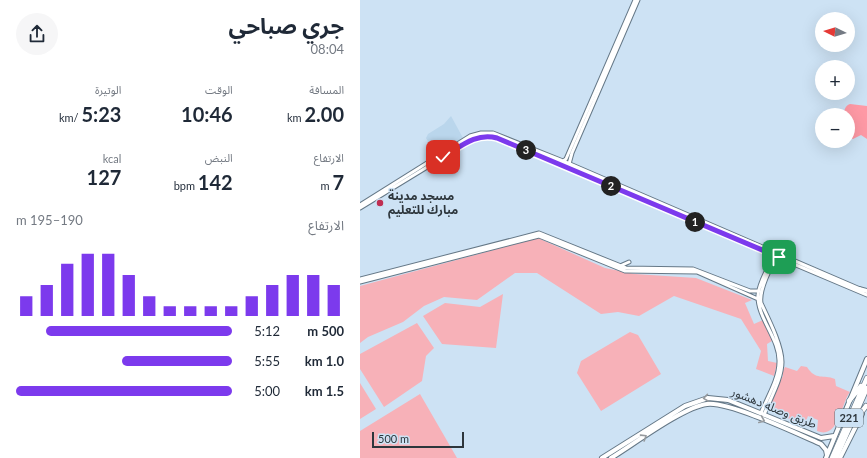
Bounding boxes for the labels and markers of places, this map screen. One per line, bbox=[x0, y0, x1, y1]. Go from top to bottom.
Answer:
pin bbox=[426, 140, 460, 174]
pin: 3 bbox=[516, 140, 536, 160]
pin: 2 bbox=[601, 176, 621, 196]
place label: مسجد مدينة مبارك للتعليم bbox=[388, 188, 458, 219]
marker: مسجد مدينة مبارك للتعليم bbox=[375, 198, 385, 208]
pin: 1 bbox=[685, 212, 705, 232]
pin bbox=[762, 240, 796, 274]

